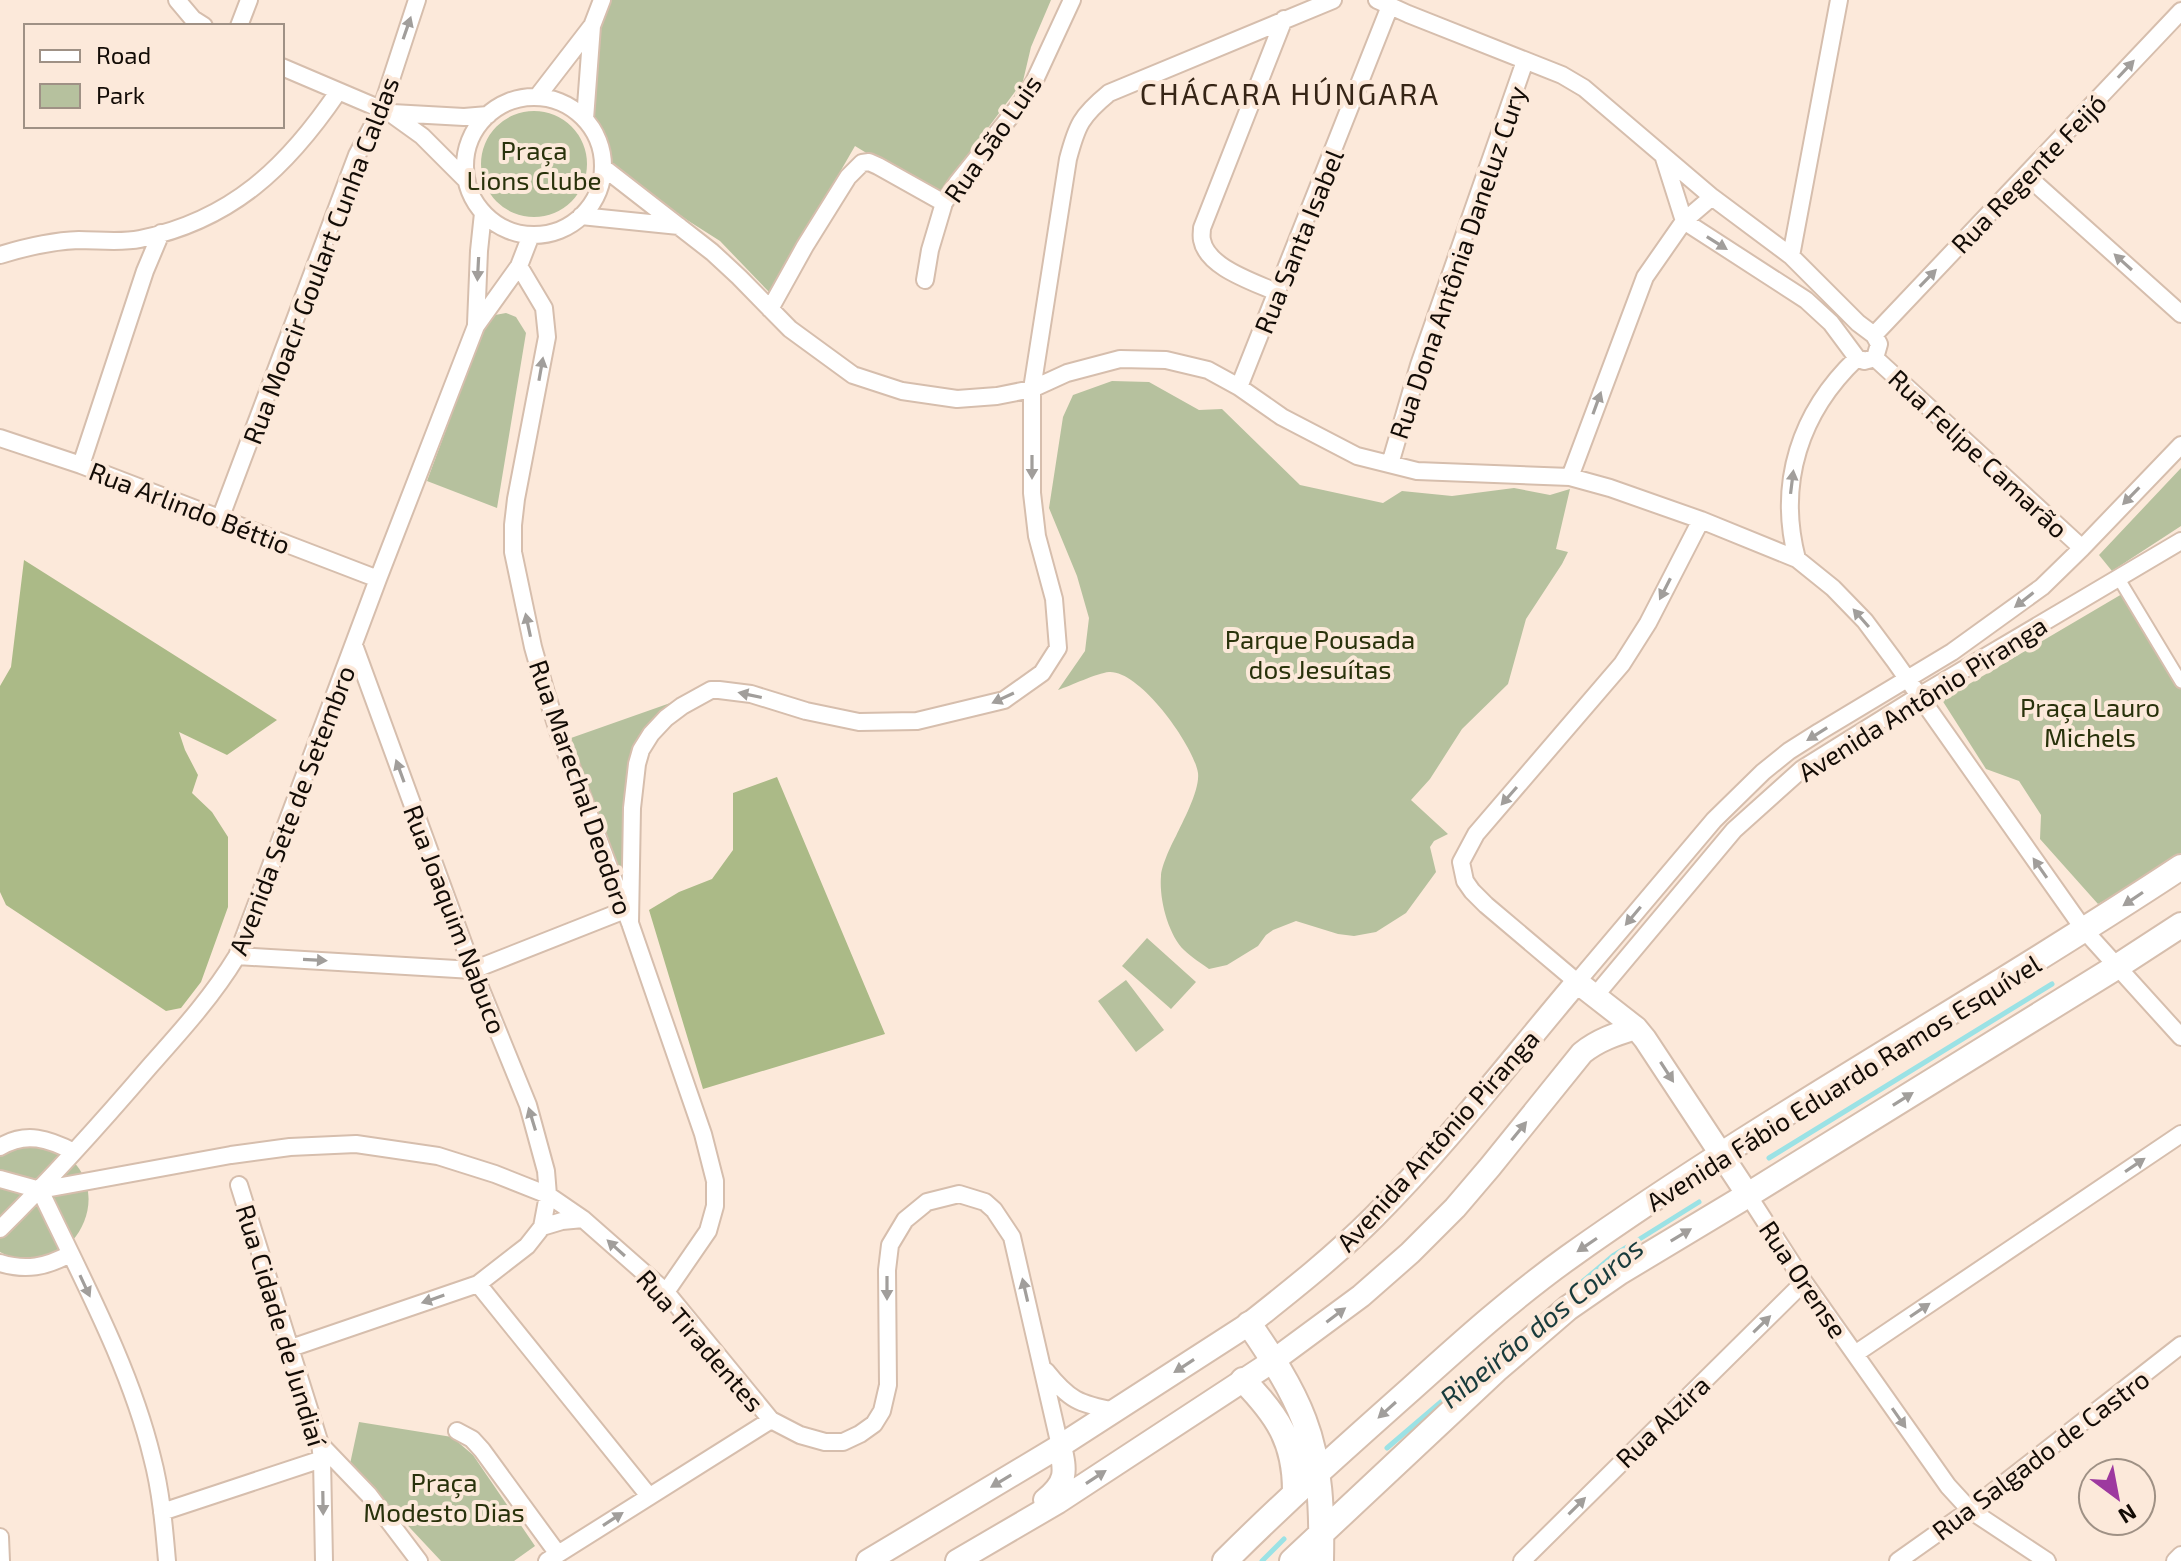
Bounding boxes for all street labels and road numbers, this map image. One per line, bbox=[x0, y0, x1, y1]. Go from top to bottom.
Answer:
street label: Rua São Luis bbox=[937, 68, 1047, 208]
street label: Rua Moacir Goulart Cunha Caldas bbox=[236, 72, 404, 448]
street label: Rua Dona Antônia Daneluz Cury bbox=[1382, 81, 1532, 443]
street label: Rua Regente Feijó bbox=[1944, 87, 2112, 259]
street label: Rua Santa Isabel bbox=[1247, 144, 1349, 338]
street label: Rua Felipe Camarão bbox=[1883, 362, 2075, 544]
street label: Rua Arlindo Béttio bbox=[85, 454, 295, 560]
street label: Avenida Antônio Piranga bbox=[1792, 609, 2052, 787]
street label: Rua Marechal Deodoro bbox=[524, 655, 640, 919]
street label: Avenida Sete de Setembro bbox=[221, 661, 361, 959]
street label: Rua Joaquim Nabuco bbox=[398, 800, 514, 1038]
street label: Avenida Fábio Eduardo Ramos Esquível bbox=[1640, 947, 2046, 1217]
street label: Avenida Antônio Piranga bbox=[1329, 1023, 1545, 1257]
street label: Rua Cidade de Jundiaí bbox=[230, 1200, 334, 1451]
street label: Rua Orense bbox=[1754, 1215, 1854, 1343]
street label: Rua Tiradentes bbox=[631, 1263, 771, 1417]
street label: Rua Salgado de Castro bbox=[1925, 1362, 2155, 1546]
street label: Rua Alzira bbox=[1609, 1369, 1715, 1473]

